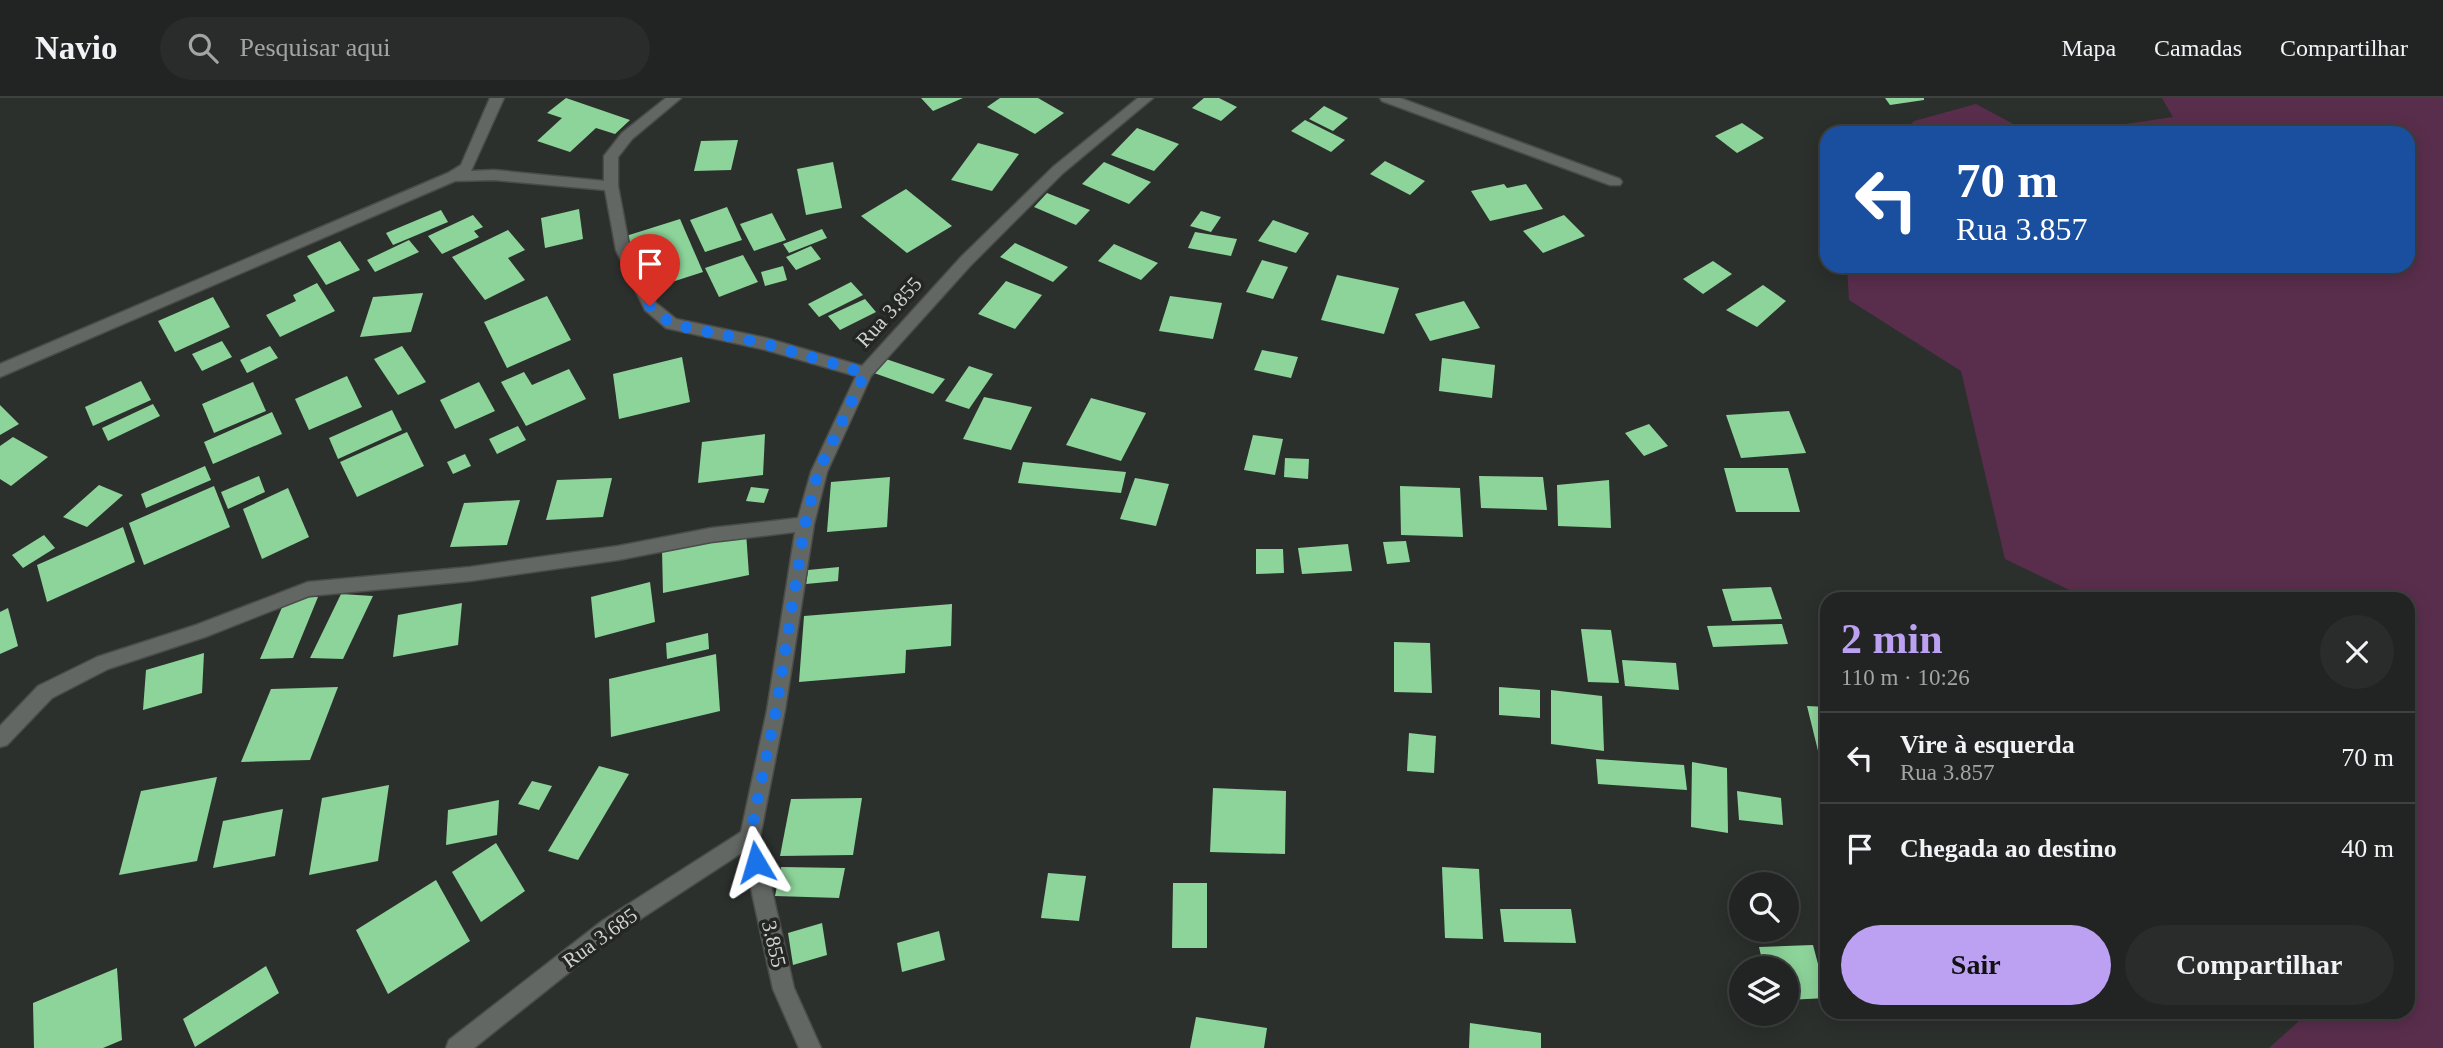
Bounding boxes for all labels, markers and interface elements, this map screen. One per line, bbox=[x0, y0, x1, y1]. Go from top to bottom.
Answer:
search box bbox=[160, 17, 650, 80]
icon: search bbox=[184, 29, 222, 67]
text: Navio bbox=[35, 30, 118, 66]
text: Pesquisar aqui bbox=[240, 33, 390, 62]
text: Mapa bbox=[2061, 35, 2116, 61]
text: Camadas bbox=[2154, 35, 2242, 61]
text: Compartilhar bbox=[2280, 35, 2408, 61]
text: 70 m bbox=[1956, 153, 2058, 208]
icon: left bbox=[1841, 154, 1932, 245]
text: Rua 3.857 bbox=[1956, 211, 2088, 247]
pin bbox=[620, 234, 680, 306]
icon: arrive bbox=[631, 245, 669, 283]
street label: Rua 3.855 bbox=[851, 272, 927, 352]
button: close bbox=[2320, 615, 2394, 689]
text: 2 min bbox=[1841, 616, 1943, 662]
text: 110 m · 10:26 bbox=[1841, 665, 1970, 690]
text: Vire à esquerda bbox=[1900, 730, 2075, 759]
icon: left bbox=[1841, 739, 1879, 777]
text: 70 m bbox=[2341, 743, 2394, 772]
text: Rua 3.857 bbox=[1900, 760, 1995, 785]
position arrow bbox=[719, 825, 793, 899]
icon: arrive bbox=[1841, 830, 1879, 868]
text: Chegada ao destino bbox=[1900, 834, 2117, 863]
text: 40 m bbox=[2341, 834, 2394, 863]
map controls bbox=[1729, 872, 1799, 1026]
button: search bbox=[1729, 872, 1799, 942]
street label: Rua 3.685 bbox=[558, 903, 642, 973]
street label: 3.855 bbox=[757, 918, 791, 970]
button: Sair bbox=[1841, 925, 2111, 1005]
button: Compartilhar bbox=[2125, 925, 2394, 1005]
button: layers bbox=[1729, 956, 1799, 1026]

